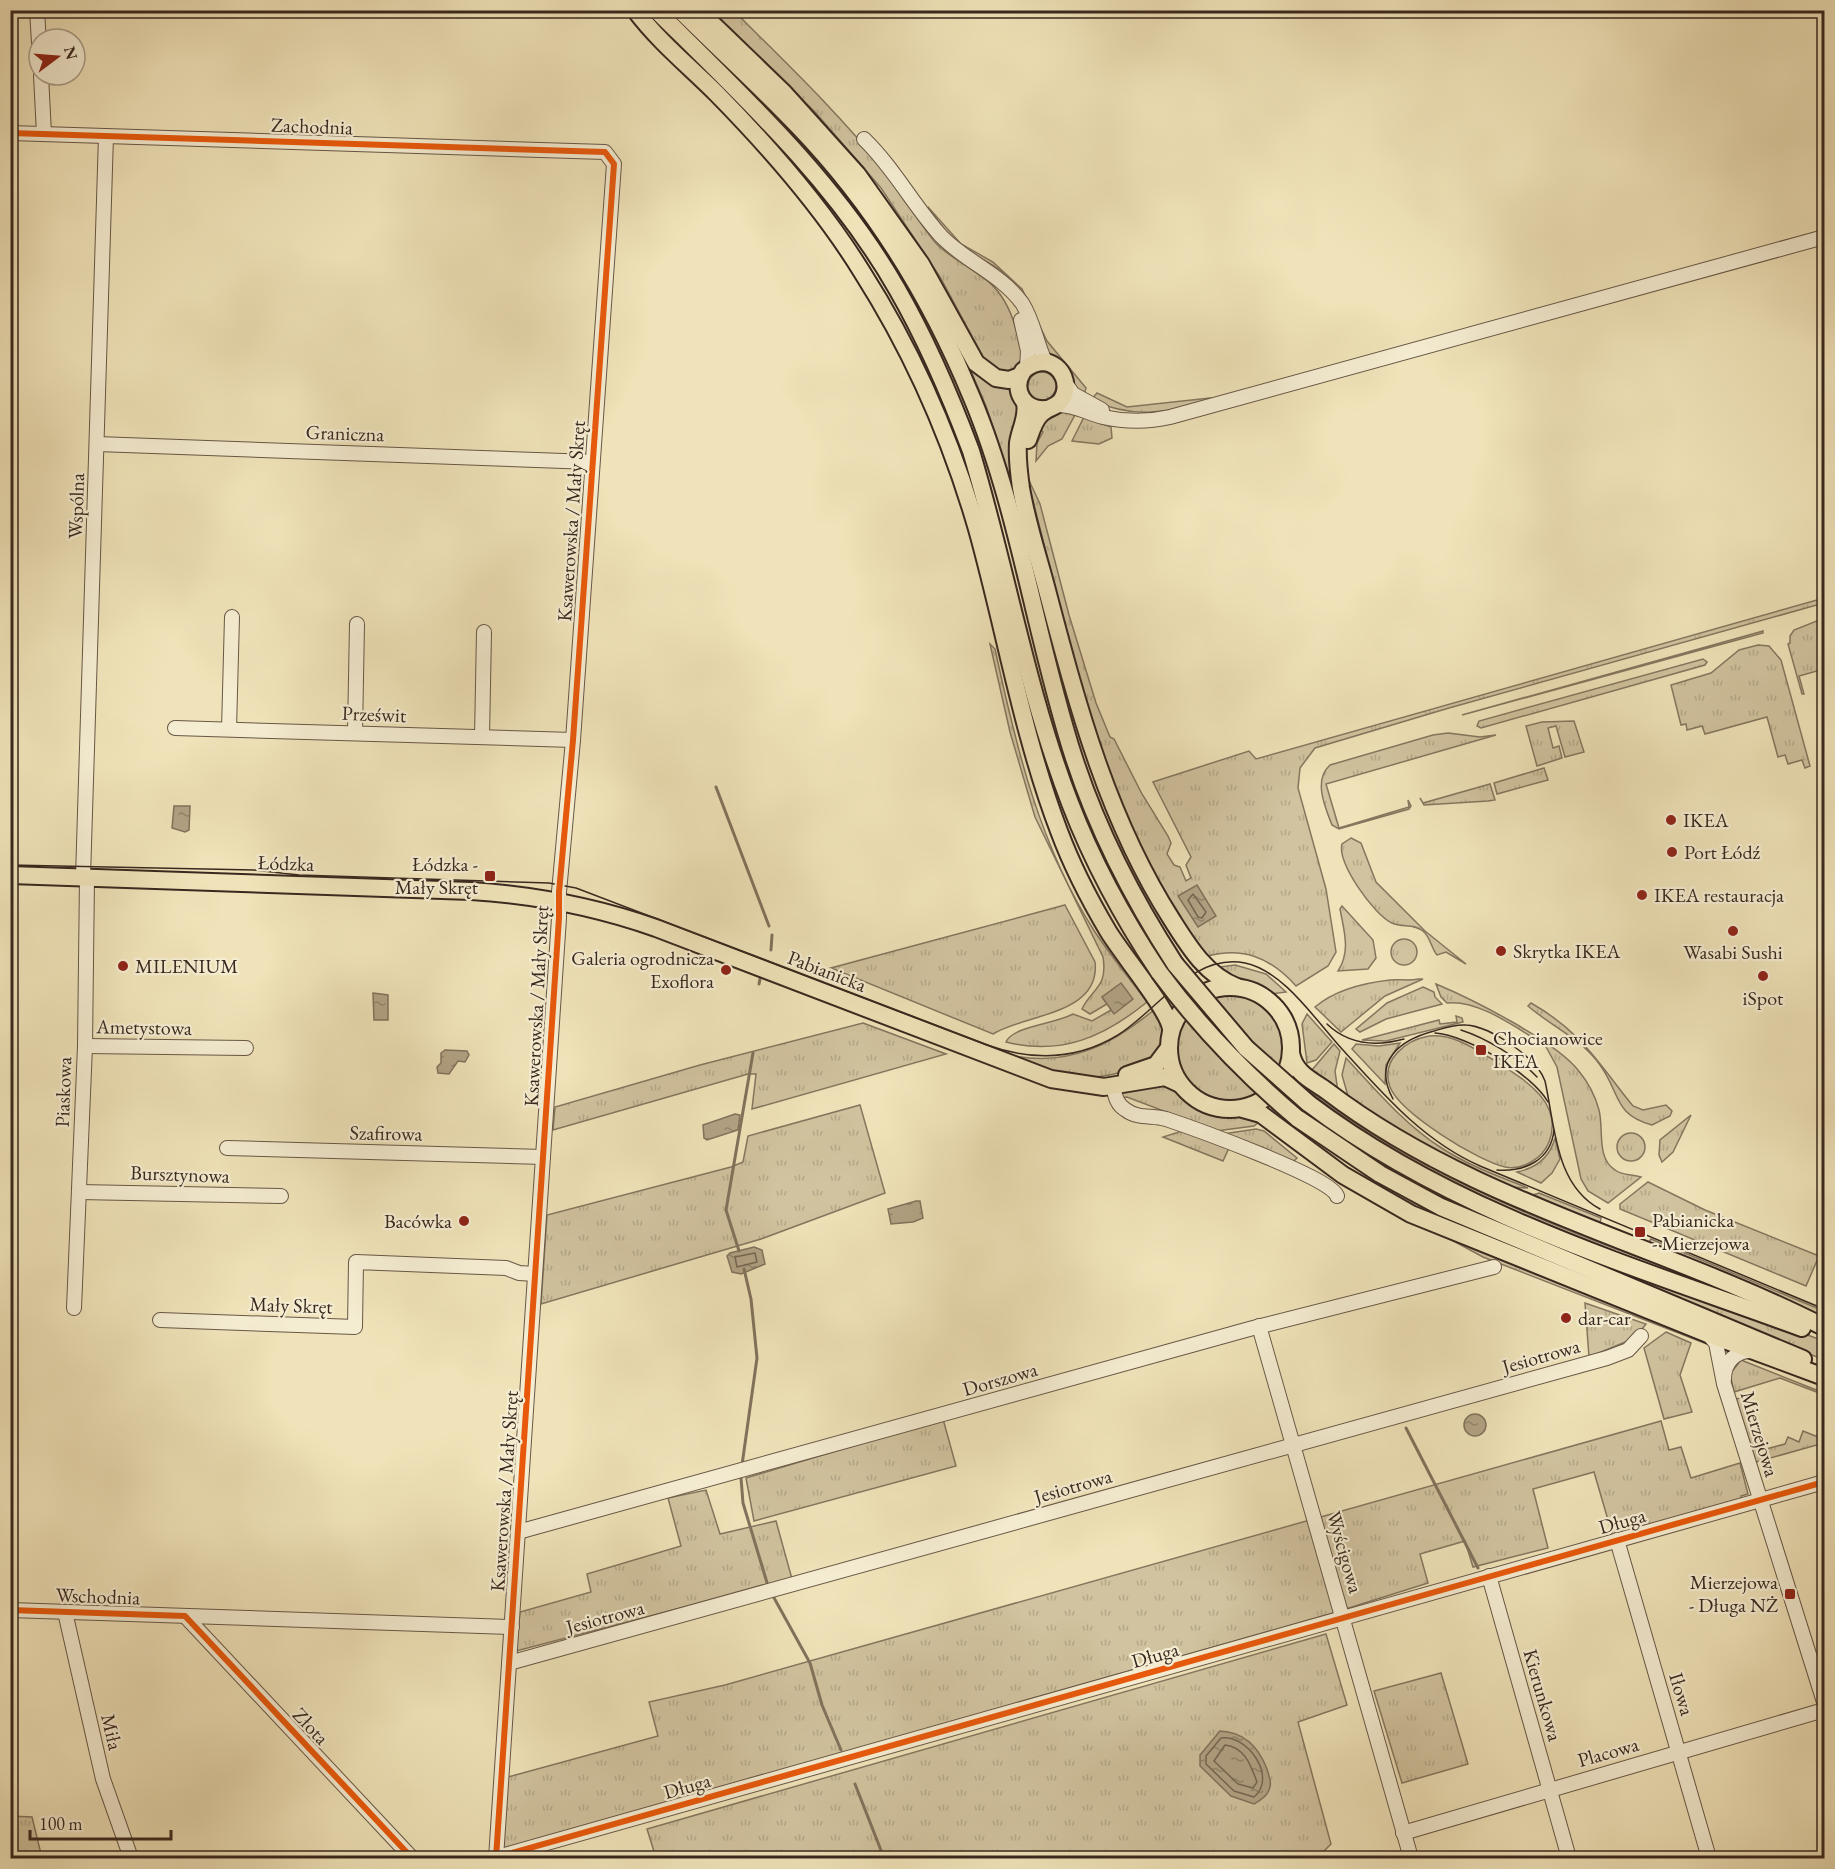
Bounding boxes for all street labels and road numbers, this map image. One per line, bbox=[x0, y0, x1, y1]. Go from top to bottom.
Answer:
street label: Zachodnia bbox=[271, 112, 353, 140]
street label: Graniczna bbox=[305, 419, 385, 447]
street label: Ksawerowska / Mały Skręt bbox=[551, 419, 591, 623]
street label: Wspólna bbox=[62, 473, 90, 539]
street label: Prześwit bbox=[341, 700, 407, 728]
street label: Łódzka bbox=[257, 849, 315, 877]
street label: Ksawerowska / Mały Skręt bbox=[518, 904, 554, 1107]
street label: Pabianicka bbox=[784, 944, 870, 998]
street label: Ametystowa bbox=[95, 1013, 192, 1041]
street label: Piaskowa bbox=[49, 1056, 77, 1128]
street label: Szafirowa bbox=[349, 1119, 423, 1147]
street label: Bursztynowa bbox=[130, 1159, 230, 1189]
street label: Mały Skręt bbox=[249, 1291, 334, 1319]
street label: Jesiotrowa bbox=[1497, 1333, 1583, 1380]
street label: Dorszowa bbox=[960, 1356, 1040, 1402]
street label: Mierzejowa bbox=[1735, 1388, 1785, 1480]
street label: Ksawerowska / Mały Skręt bbox=[484, 1389, 524, 1593]
street label: Jesiotrowa bbox=[1029, 1463, 1115, 1510]
street label: Długa bbox=[1595, 1502, 1649, 1540]
street label: Wyścigowa bbox=[1321, 1508, 1369, 1596]
street label: Wschodnia bbox=[55, 1582, 141, 1610]
street label: Jesiotrowa bbox=[561, 1594, 647, 1640]
street label: Długa bbox=[1128, 1636, 1182, 1674]
street label: Kierunkowa bbox=[1517, 1646, 1569, 1744]
street label: Iłowa bbox=[1663, 1669, 1701, 1719]
street label: Złota bbox=[287, 1702, 335, 1750]
street label: Miła bbox=[95, 1711, 129, 1753]
street label: Placowa bbox=[1574, 1731, 1642, 1773]
street label: Długa bbox=[660, 1767, 714, 1805]

